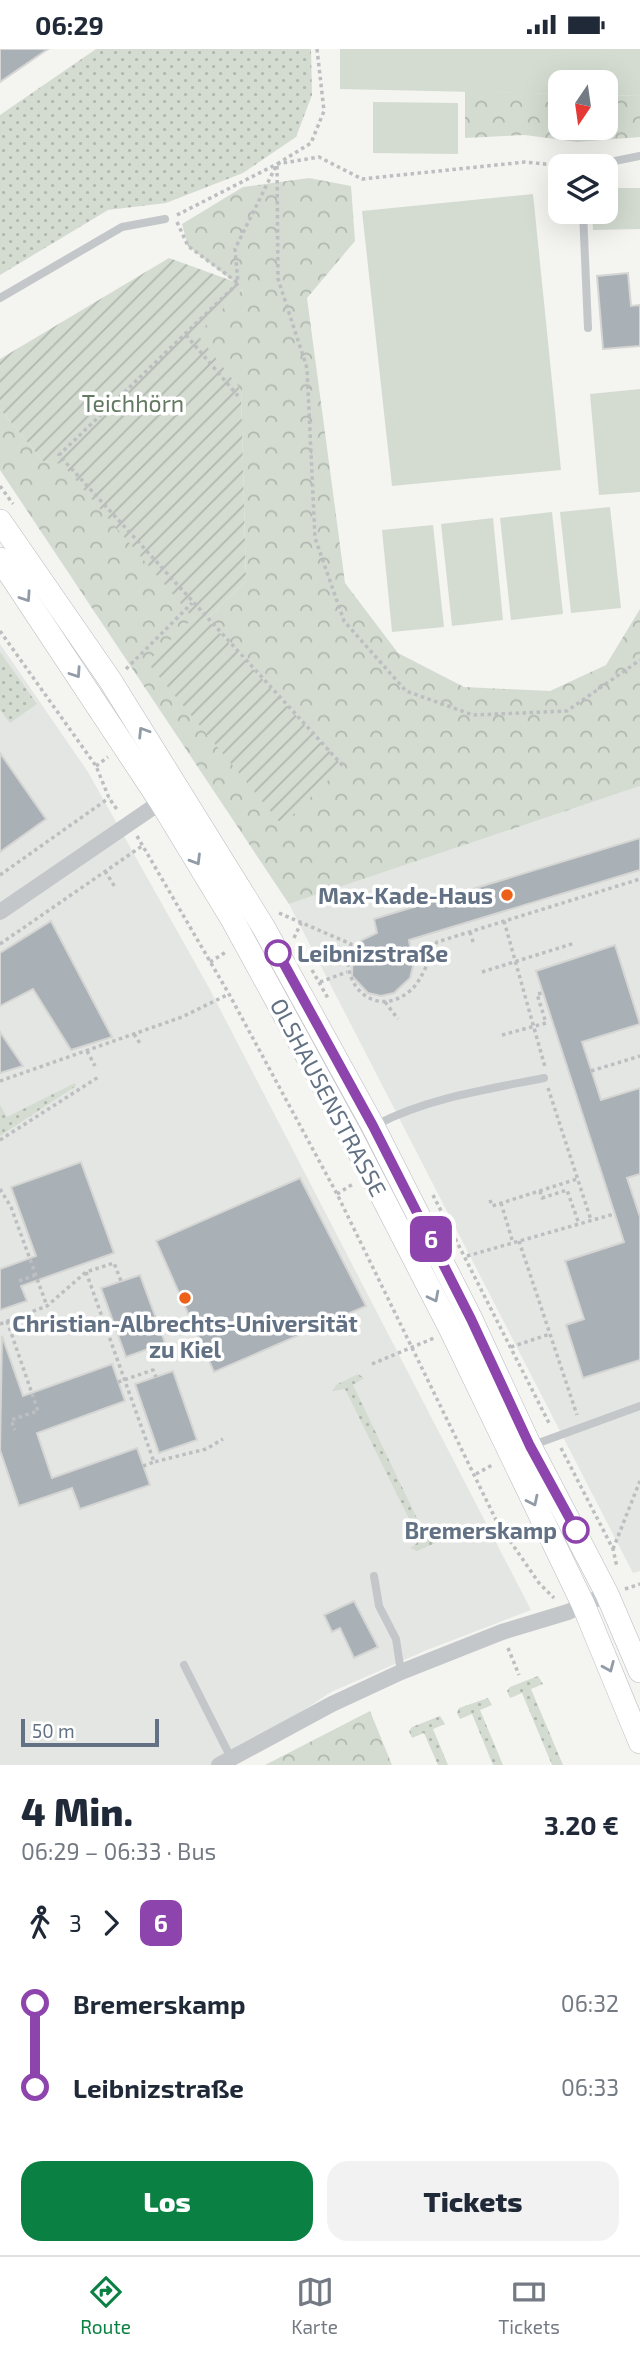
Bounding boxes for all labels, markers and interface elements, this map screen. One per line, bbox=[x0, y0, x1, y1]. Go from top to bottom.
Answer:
text: 06:29 bbox=[35, 9, 104, 40]
north arrow bbox=[548, 70, 618, 140]
map controls bbox=[548, 70, 618, 224]
button: layers bbox=[548, 154, 618, 224]
park label: Teichhörn bbox=[82, 389, 184, 417]
one-way arrow bbox=[18, 589, 30, 602]
one-way arrow bbox=[68, 665, 81, 678]
one-way arrow bbox=[138, 726, 151, 739]
one-way arrow bbox=[188, 853, 201, 866]
place label: Max-Kade-Haus bbox=[318, 881, 493, 909]
marker: Max-Kade-Haus bbox=[499, 887, 515, 903]
place label: Leibnizstraße bbox=[297, 939, 448, 967]
marker: Leibnizstraße bbox=[265, 940, 291, 966]
street label: OLSHAUSENSTRASSE bbox=[265, 993, 393, 1201]
line badge: 6 bbox=[408, 1216, 454, 1262]
text: 6 bbox=[424, 1224, 438, 1253]
marker: Christian-Albrechts-Universität zu Kiel bbox=[177, 1290, 193, 1306]
one-way arrow bbox=[425, 1290, 439, 1302]
place label: Christian-Albrechts-Universität zu Kiel bbox=[12, 1309, 358, 1363]
one-way arrow bbox=[525, 1494, 539, 1506]
place label: Bremerskamp bbox=[404, 1516, 557, 1544]
marker: Bremerskamp bbox=[563, 1517, 589, 1543]
one-way arrow bbox=[601, 1660, 615, 1673]
scale bar bbox=[21, 1716, 159, 1748]
text: 50 m bbox=[32, 1719, 75, 1742]
text: 4 Min. bbox=[21, 1788, 133, 1834]
text: 3.20 € bbox=[544, 1809, 619, 1840]
text: 06:29 – 06:33 · Bus bbox=[21, 1837, 216, 1865]
icon: walk bbox=[21, 1904, 59, 1942]
icon: forward bbox=[92, 1904, 130, 1942]
text: 6 bbox=[154, 1908, 168, 1937]
text: 3 bbox=[69, 1909, 82, 1937]
text: Bremerskamp bbox=[73, 1988, 246, 2019]
text: 06:32 bbox=[561, 1989, 619, 2017]
text: Leibnizstraße bbox=[73, 2072, 244, 2103]
text: 06:33 bbox=[561, 2073, 619, 2101]
button: Los bbox=[21, 2161, 313, 2241]
button: Tickets bbox=[327, 2161, 619, 2241]
tab: Route bbox=[80, 2273, 131, 2338]
tab: Karte bbox=[291, 2273, 338, 2338]
tab: Tickets bbox=[498, 2273, 560, 2338]

